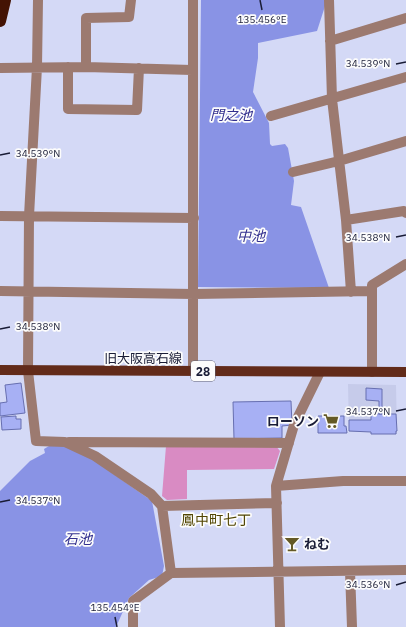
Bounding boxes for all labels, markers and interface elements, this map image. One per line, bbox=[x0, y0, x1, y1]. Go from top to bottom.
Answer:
text: 135.456°E bbox=[237, 13, 287, 26]
text: 34.539°N bbox=[346, 57, 390, 70]
water label: 門之池 bbox=[210, 106, 254, 124]
text: 34.539°N bbox=[16, 147, 60, 160]
water label: 中池 bbox=[237, 227, 267, 245]
text: 34.538°N bbox=[346, 231, 390, 244]
text: 34.538°N bbox=[16, 320, 60, 333]
street label: 旧大阪高石線 bbox=[104, 350, 182, 367]
road number: 28 bbox=[191, 361, 215, 381]
text: 34.537°N bbox=[346, 405, 390, 418]
supermarket icon: ローソン bbox=[322, 412, 340, 430]
place label: ローソン bbox=[267, 413, 319, 430]
text: 34.537°N bbox=[16, 494, 60, 507]
district label: 鳳中町七丁 bbox=[181, 511, 251, 529]
water label: 石池 bbox=[64, 530, 94, 548]
bar icon: ねむ bbox=[283, 535, 301, 553]
place label: ねむ bbox=[304, 536, 330, 553]
text: 34.536°N bbox=[346, 578, 390, 591]
text: 135.454°E bbox=[90, 601, 140, 614]

